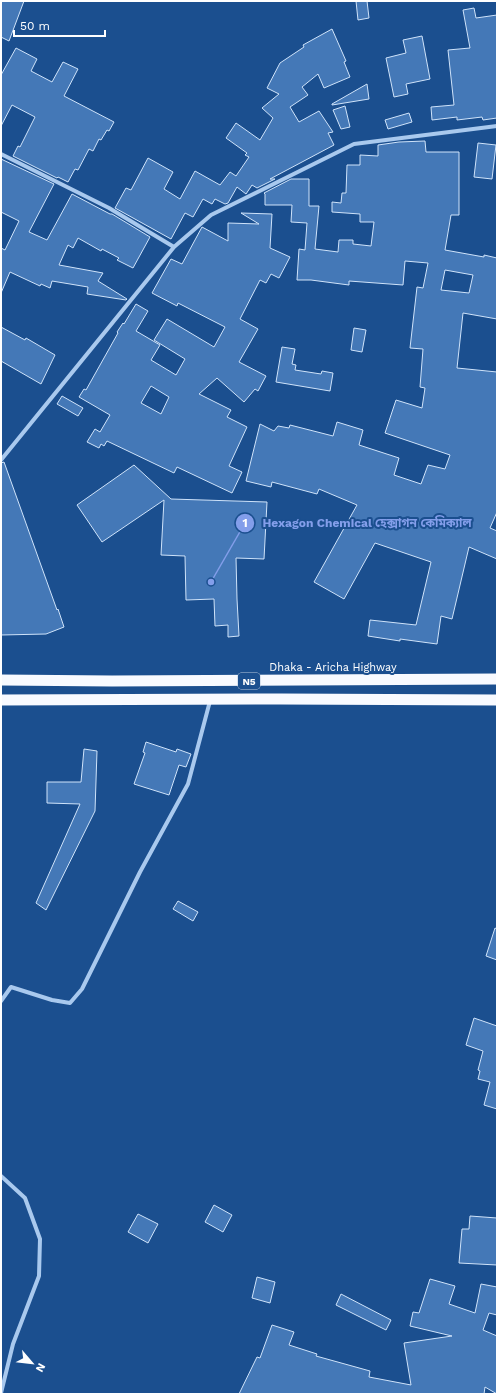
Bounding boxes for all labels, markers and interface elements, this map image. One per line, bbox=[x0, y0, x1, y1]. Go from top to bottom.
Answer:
scale bar bbox=[14, 12, 105, 38]
text: 50 m bbox=[20, 19, 50, 33]
callout: Hexagon Chemical হেক্সাগন কেমিক্যাল bbox=[235, 511, 480, 535]
text: Hexagon Chemical হেক্সাগন কেমিক্যাল bbox=[263, 515, 472, 530]
text: 1 bbox=[242, 516, 248, 530]
street label: Dhaka - Aricha Highway bbox=[269, 661, 397, 674]
road number: N5 bbox=[238, 673, 260, 689]
north arrow bbox=[12, 1343, 52, 1383]
text: N bbox=[33, 1361, 48, 1374]

